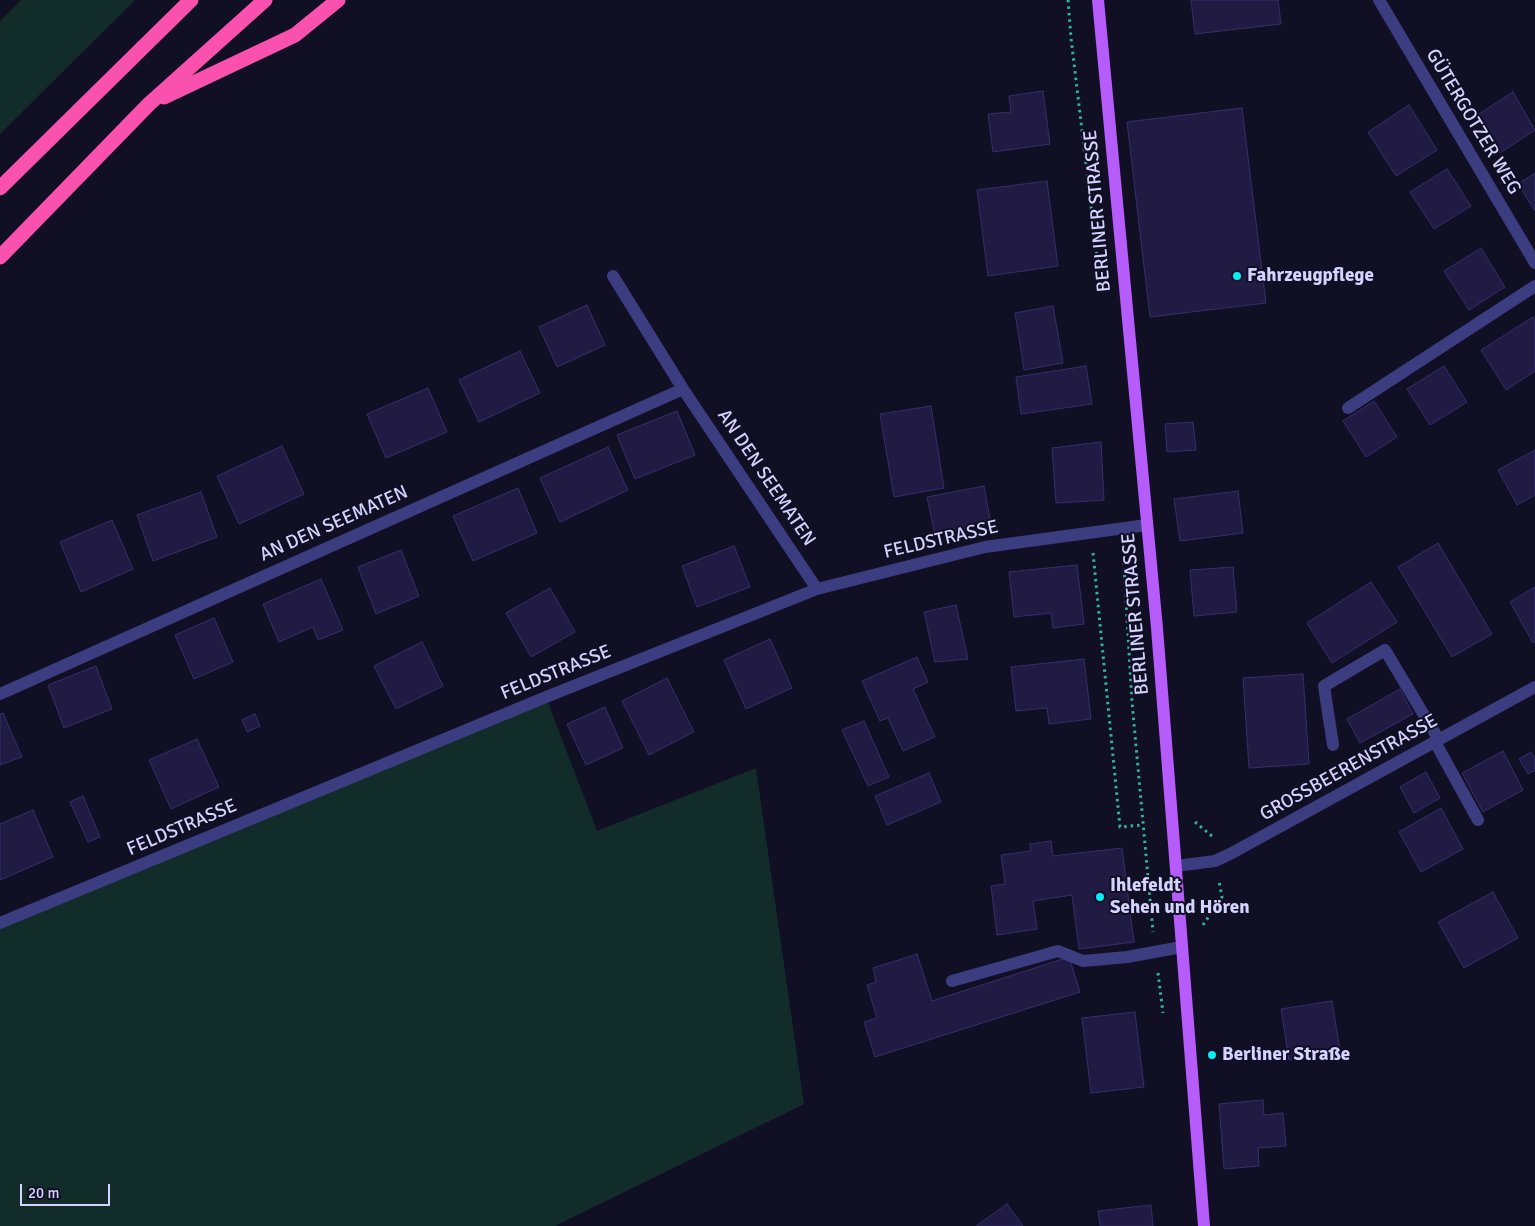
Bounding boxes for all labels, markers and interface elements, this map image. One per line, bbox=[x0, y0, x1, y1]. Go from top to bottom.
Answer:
street label: GÜTERGOTZER WEG bbox=[1421, 45, 1525, 199]
street label: BERLINER STRASSE bbox=[1080, 129, 1116, 293]
place label: Fahrzeugpflege bbox=[1247, 265, 1374, 287]
marker: Fahrzeugpflege bbox=[1231, 270, 1243, 282]
street label: AN DEN SEEMATEN bbox=[712, 405, 820, 551]
street label: AN DEN SEEMATEN bbox=[256, 481, 412, 567]
street label: FELDSTRASSE bbox=[881, 516, 1001, 564]
street label: BERLINER STRASSE bbox=[1118, 532, 1154, 696]
street label: FELDSTRASSE bbox=[497, 641, 615, 705]
street label: GROSSBEERENSTRASSE bbox=[1256, 710, 1442, 826]
street label: FELDSTRASSE bbox=[124, 795, 240, 861]
place label: Ihlefeldt Sehen und Hören bbox=[1110, 875, 1250, 919]
marker: Ihlefeldt Sehen und Hören bbox=[1094, 891, 1106, 903]
place label: Berliner Straße bbox=[1222, 1044, 1350, 1066]
marker: Berliner Straße bbox=[1206, 1049, 1218, 1061]
scale bar bbox=[22, 1174, 112, 1206]
text: 20 m bbox=[28, 1184, 59, 1202]

